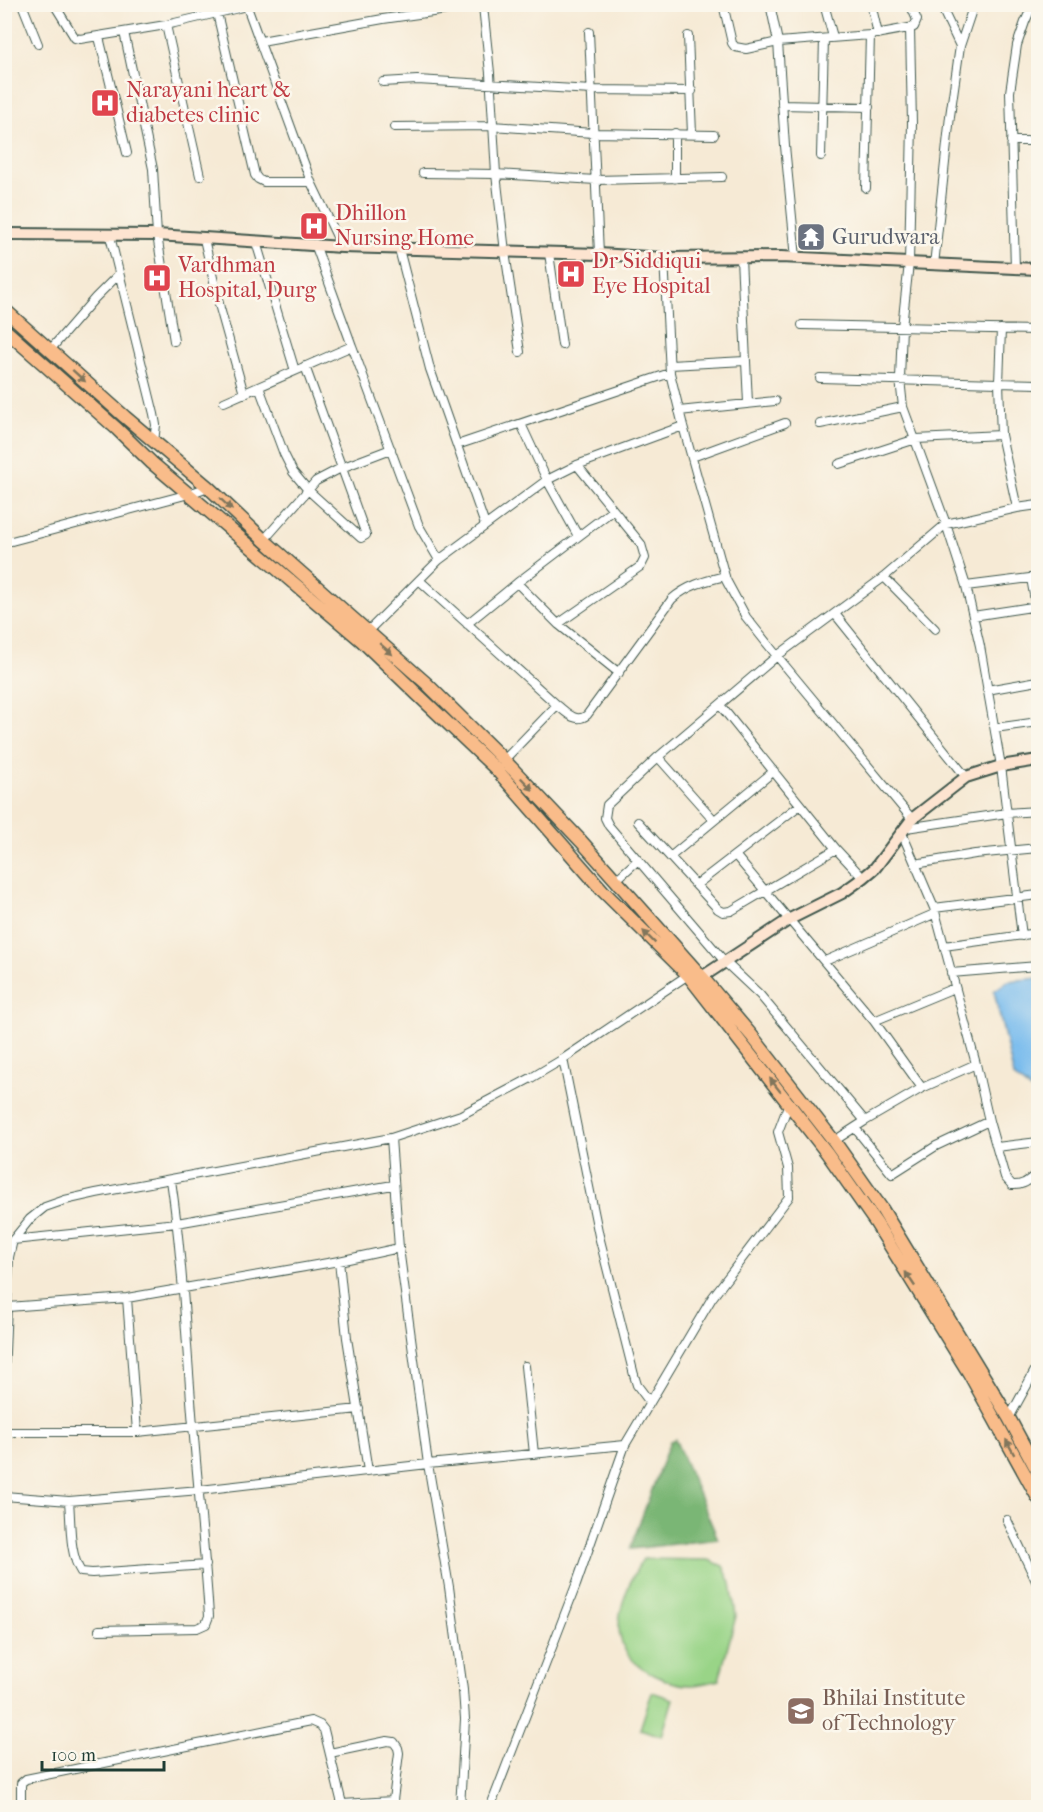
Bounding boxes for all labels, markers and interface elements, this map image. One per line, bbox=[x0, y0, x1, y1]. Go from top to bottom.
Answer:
place label: Narayani heart & diabetes clinic bbox=[126, 77, 291, 128]
hospital icon: Narayani heart & diabetes clinic bbox=[89, 87, 121, 119]
place label: Dhillon Nursing Home bbox=[335, 200, 474, 251]
hospital icon: Dhillon Nursing Home bbox=[298, 210, 330, 242]
temple icon: Gurudwara bbox=[795, 221, 827, 253]
place label: Gurudwara bbox=[832, 224, 940, 250]
place label: Dr Siddiqui Eye Hospital bbox=[592, 248, 711, 299]
place label: Vardhman Hospital, Durg bbox=[177, 252, 317, 303]
hospital icon: Dr Siddiqui Eye Hospital bbox=[555, 258, 587, 290]
hospital icon: Vardhman Hospital, Durg bbox=[141, 262, 173, 294]
one-way arrow bbox=[71, 369, 86, 382]
one-way arrow bbox=[219, 497, 233, 511]
one-way arrow bbox=[379, 642, 394, 656]
one-way arrow bbox=[520, 776, 533, 791]
one-way arrow bbox=[643, 930, 657, 944]
one-way arrow bbox=[769, 1077, 781, 1093]
one-way arrow bbox=[905, 1271, 916, 1288]
one-way arrow bbox=[1005, 1438, 1015, 1455]
place label: Bhilai Institute of Technology bbox=[822, 1685, 965, 1736]
school or university icon: Bhilai Institute of Technology bbox=[785, 1695, 817, 1727]
scale bar bbox=[42, 1734, 164, 1772]
text: 100 m bbox=[51, 1745, 96, 1766]

